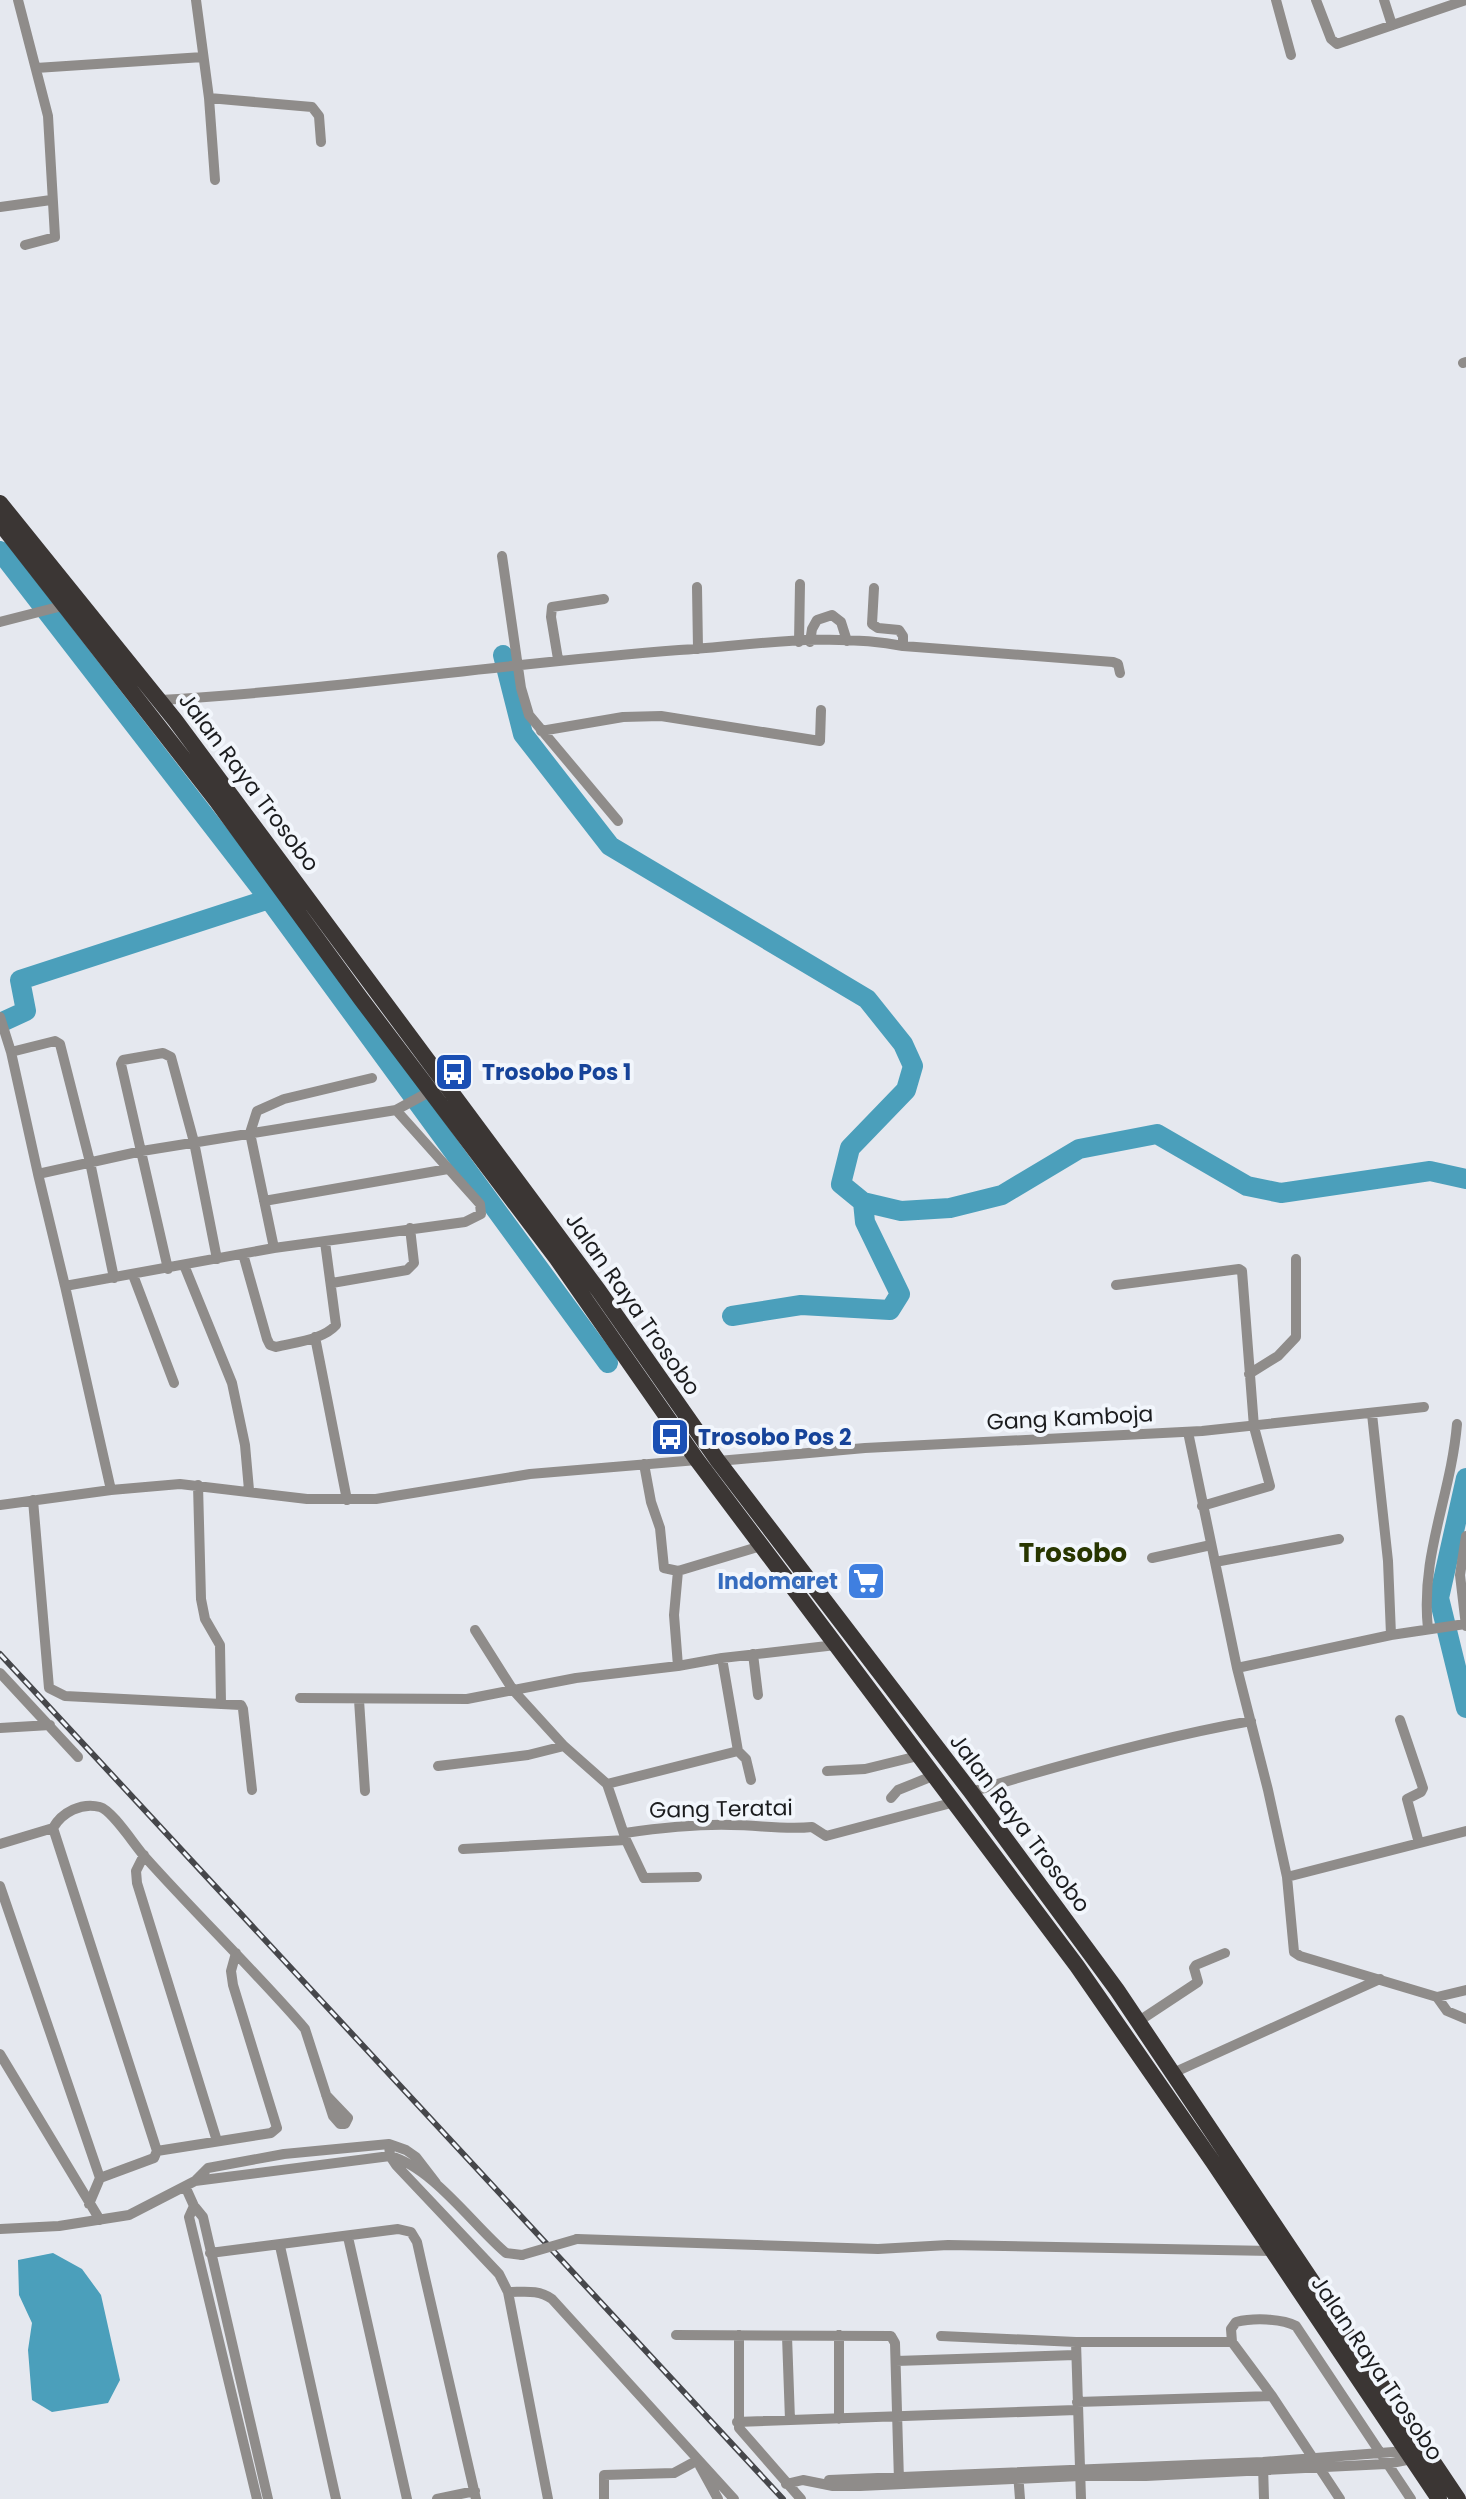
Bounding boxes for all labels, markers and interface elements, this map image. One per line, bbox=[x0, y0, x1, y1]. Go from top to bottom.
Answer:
street label: Jalan Raya Trosobo bbox=[171, 686, 327, 878]
bus stop icon: Trosobo Pos 1 bbox=[433, 1051, 475, 1093]
place label: Trosobo Pos 1 bbox=[482, 1057, 631, 1088]
street label: Jalan Raya Trosobo bbox=[558, 1206, 708, 1402]
street label: Gang Kamboja bbox=[986, 1398, 1154, 1438]
bus stop icon: Trosobo Pos 2 bbox=[649, 1416, 691, 1458]
place label: Trosobo Pos 2 bbox=[698, 1422, 852, 1453]
district label: Trosobo bbox=[1019, 1535, 1127, 1571]
supermarket icon: Indomaret bbox=[845, 1560, 887, 1602]
place label: Indomaret bbox=[718, 1566, 838, 1597]
street label: Jalan Raya Trosobo bbox=[942, 1727, 1098, 1919]
street label: Gang Teratai bbox=[649, 1792, 793, 1826]
street label: Jalan Raya Trosobo bbox=[1304, 2269, 1450, 2467]

